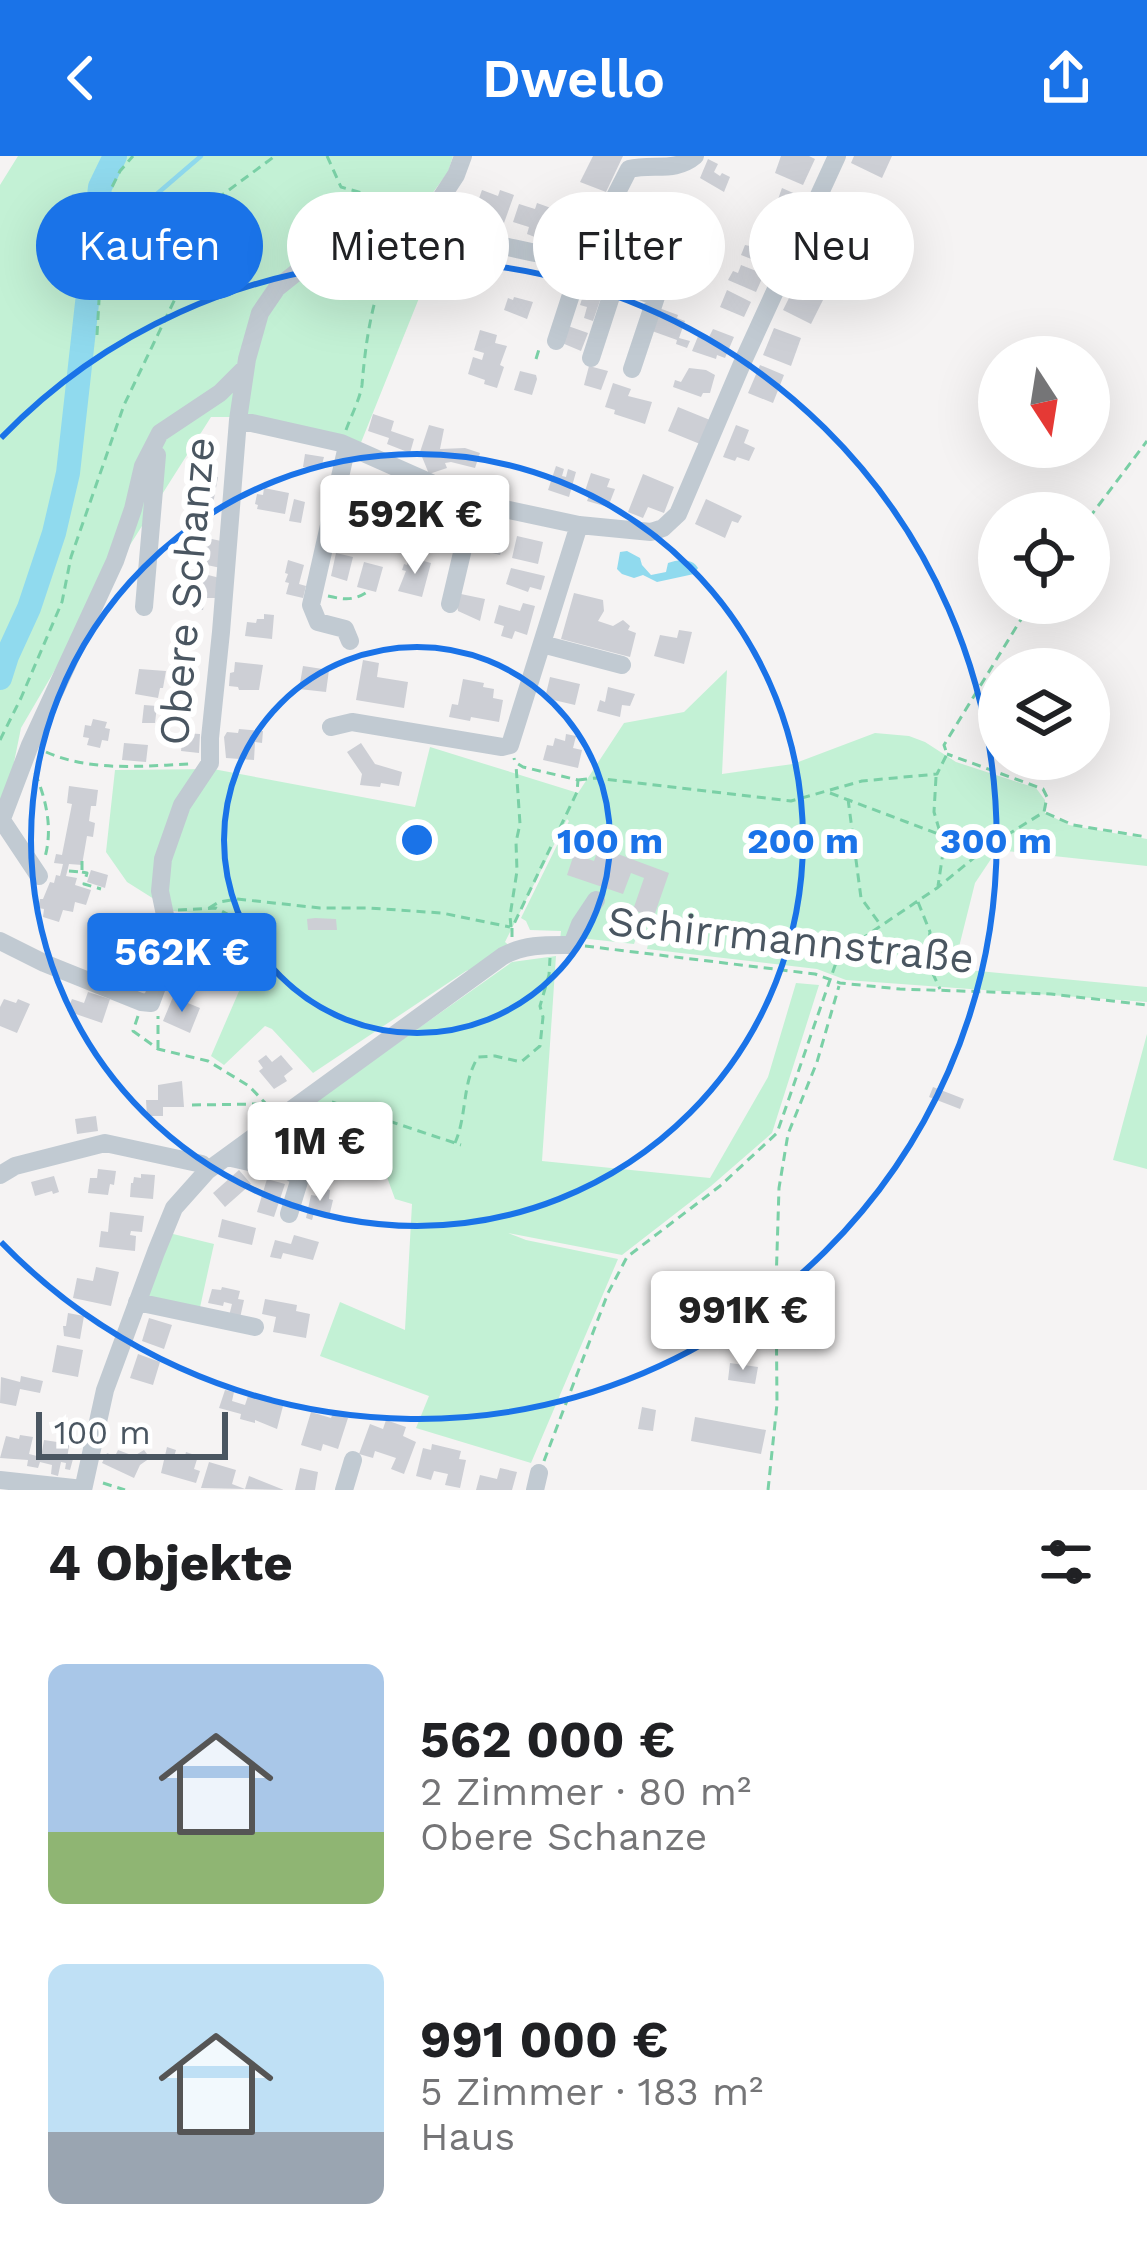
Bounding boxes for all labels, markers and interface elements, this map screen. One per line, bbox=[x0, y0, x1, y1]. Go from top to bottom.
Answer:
icon: back bbox=[48, 45, 114, 111]
icon: share bbox=[1033, 45, 1099, 111]
text: Dwello bbox=[482, 47, 665, 110]
chip: Kaufen bbox=[36, 192, 263, 300]
chip: Mieten bbox=[287, 192, 509, 300]
chip: Filter bbox=[533, 192, 725, 300]
chip: Neu bbox=[749, 192, 914, 300]
north arrow bbox=[978, 336, 1110, 468]
map controls bbox=[978, 336, 1110, 780]
street label: Obere Schanze bbox=[149, 435, 224, 747]
pin: 592K € bbox=[317, 475, 513, 577]
text: 592K € bbox=[347, 491, 483, 536]
button: locate bbox=[978, 492, 1110, 624]
button: layers bbox=[978, 648, 1110, 780]
centre of rings bbox=[396, 819, 438, 861]
text: 100 m bbox=[557, 820, 663, 862]
text: 200 m bbox=[747, 820, 859, 862]
text: 300 m bbox=[940, 820, 1052, 862]
street label: Schirrmannstraße bbox=[605, 896, 976, 983]
pin: 562K € bbox=[84, 913, 280, 1015]
text: 562K € bbox=[114, 929, 250, 974]
pin: 1M € bbox=[249, 1102, 391, 1204]
text: 1M € bbox=[275, 1118, 365, 1163]
pin: 991K € bbox=[645, 1271, 841, 1373]
text: 991K € bbox=[678, 1287, 808, 1332]
scale bar bbox=[36, 1406, 228, 1459]
text: 100 m bbox=[54, 1413, 151, 1452]
icon: filters bbox=[1033, 1529, 1099, 1595]
text: 4 Objekte bbox=[48, 1533, 293, 1592]
text: 562 000 € bbox=[420, 1710, 675, 1769]
icon: home bbox=[144, 1712, 288, 1856]
text: 2 Zimmer · 80 m² bbox=[420, 1769, 751, 1814]
text: Obere Schanze bbox=[420, 1814, 707, 1859]
text: 991 000 € bbox=[420, 2010, 668, 2069]
icon: home bbox=[144, 2012, 288, 2156]
text: 5 Zimmer · 183 m² bbox=[420, 2069, 763, 2114]
text: Haus bbox=[420, 2114, 515, 2159]

